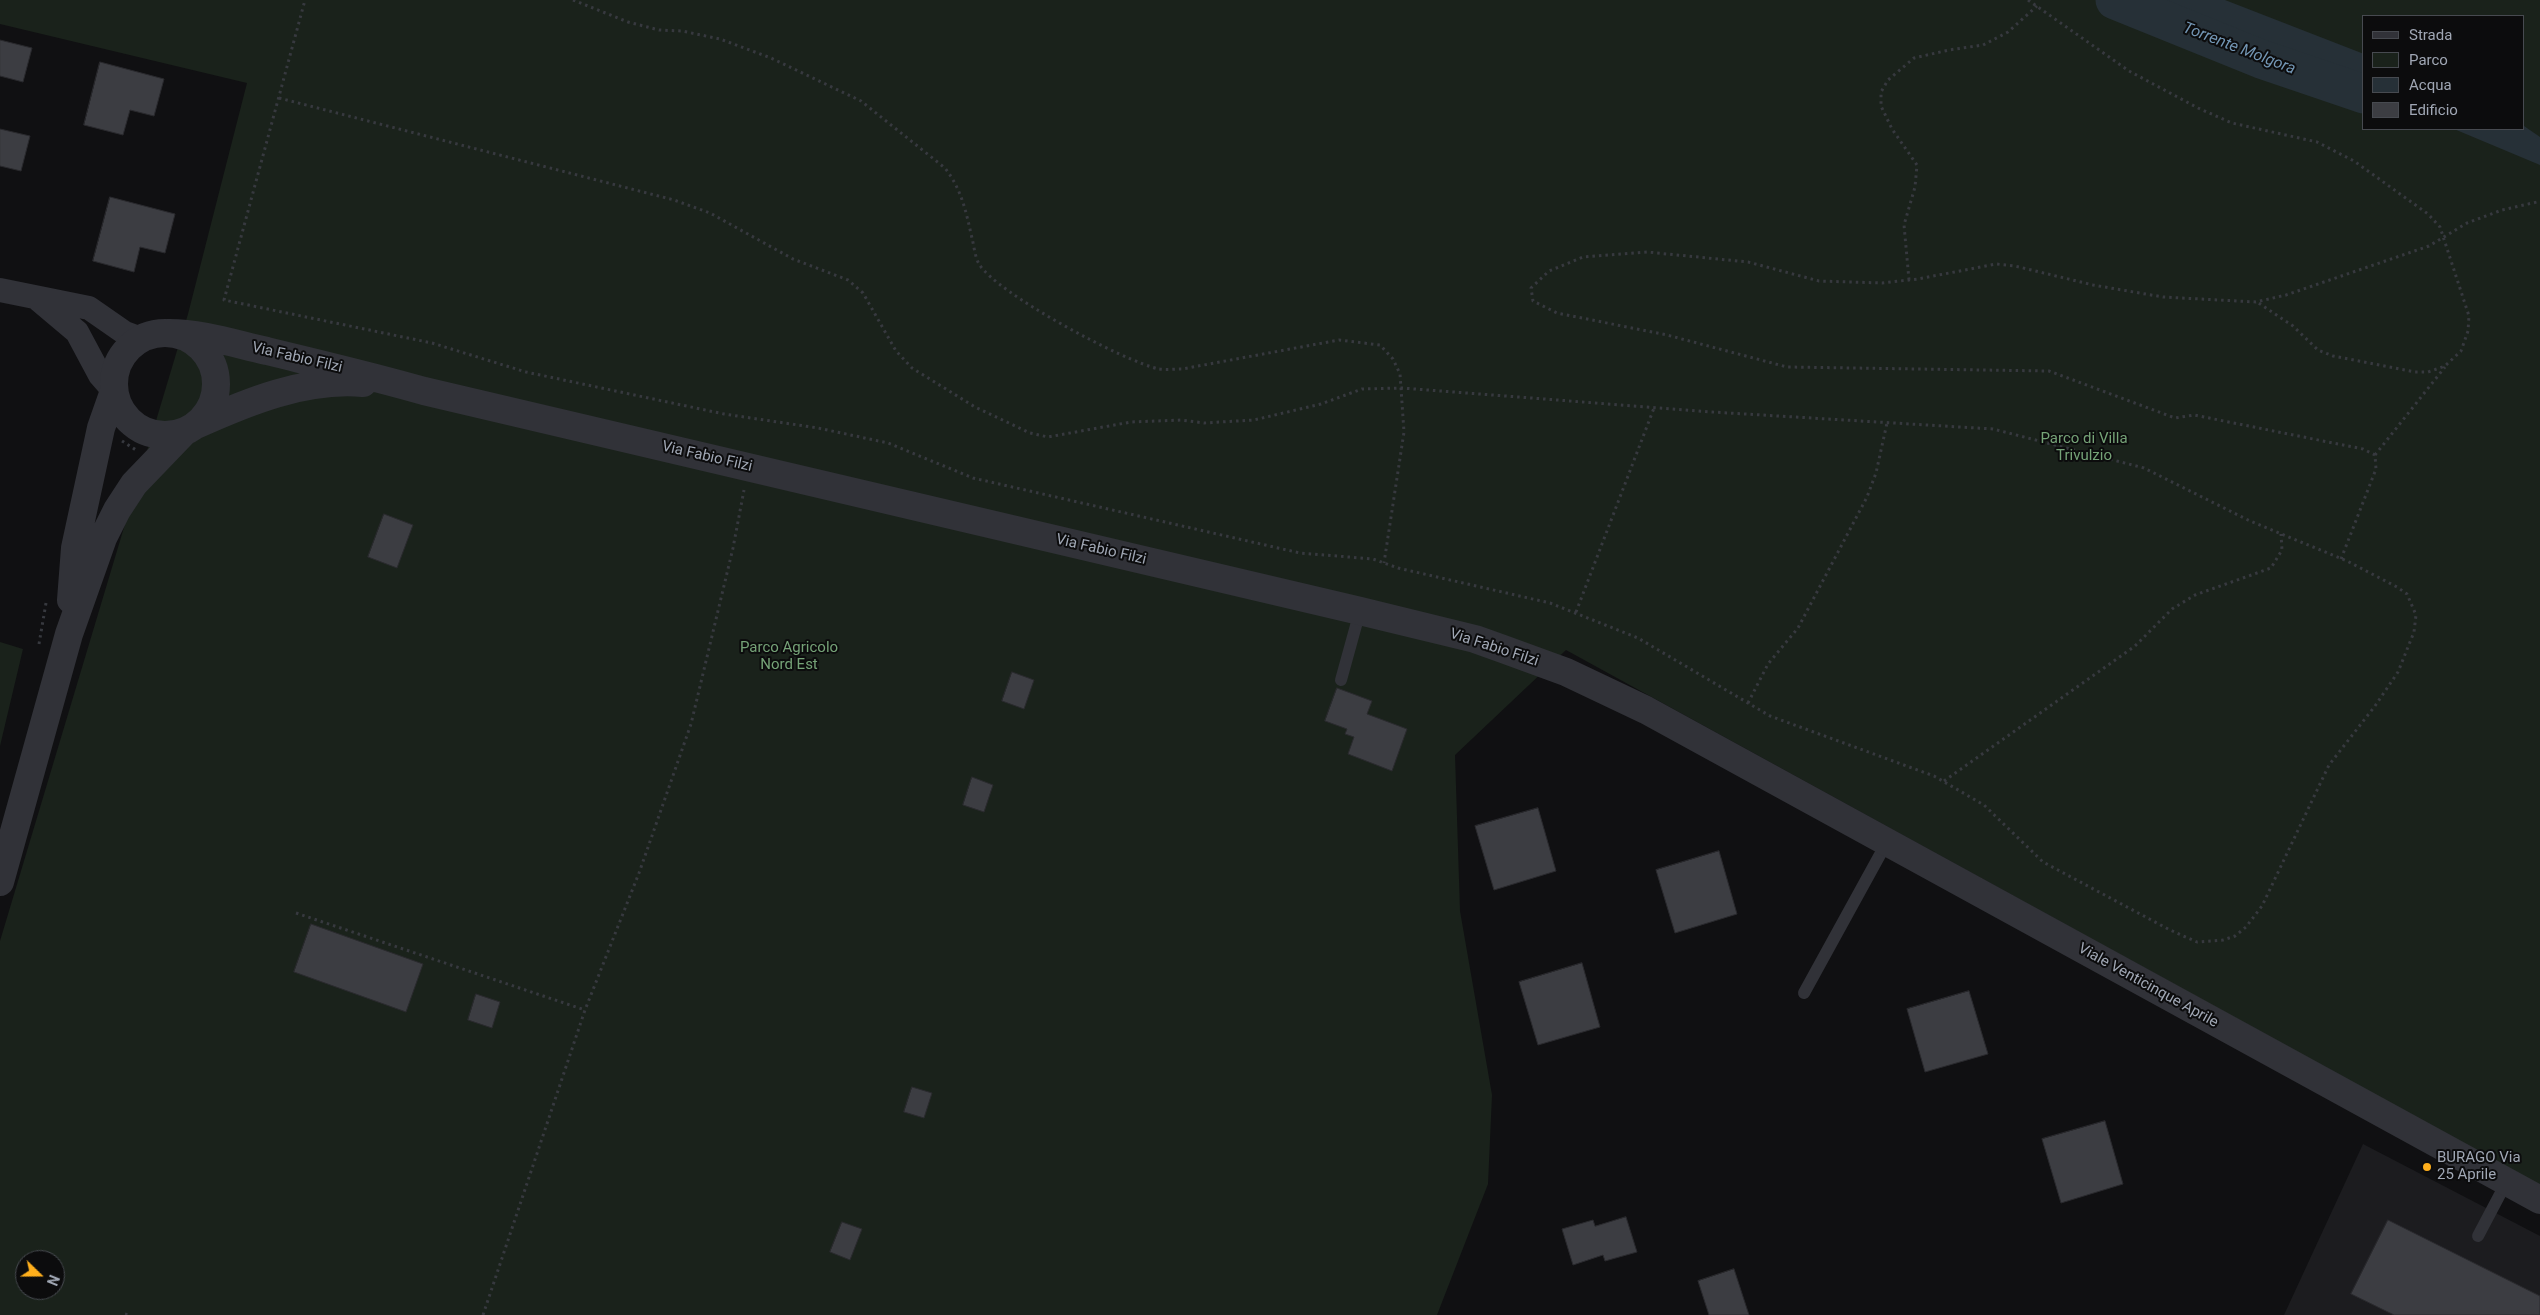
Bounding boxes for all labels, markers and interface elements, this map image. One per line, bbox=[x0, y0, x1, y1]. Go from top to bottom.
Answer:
legend bbox=[2362, 15, 2525, 130]
water label: Torrente Molgora bbox=[2180, 19, 2298, 79]
text: Strada bbox=[2409, 26, 2452, 44]
text: Parco bbox=[2409, 51, 2448, 69]
text: Acqua bbox=[2409, 76, 2452, 94]
text: Edificio bbox=[2409, 101, 2458, 119]
street label: Via Fabio Filzi bbox=[250, 339, 344, 377]
park label: Parco di Villa Trivulzio bbox=[2040, 430, 2128, 465]
street label: Via Fabio Filzi bbox=[660, 438, 754, 476]
street label: Via Fabio Filzi bbox=[1054, 531, 1148, 569]
street label: Via Fabio Filzi bbox=[1447, 625, 1541, 671]
park label: Parco Agricolo Nord Est bbox=[740, 639, 838, 674]
street label: Viale Venticinque Aprile bbox=[2075, 940, 2221, 1032]
place label: BURAGO Via 25 Aprile bbox=[2437, 1149, 2521, 1184]
marker: BURAGO Via 25 Aprile bbox=[2421, 1161, 2433, 1173]
north arrow bbox=[15, 1250, 65, 1300]
text: N bbox=[44, 1273, 62, 1288]

